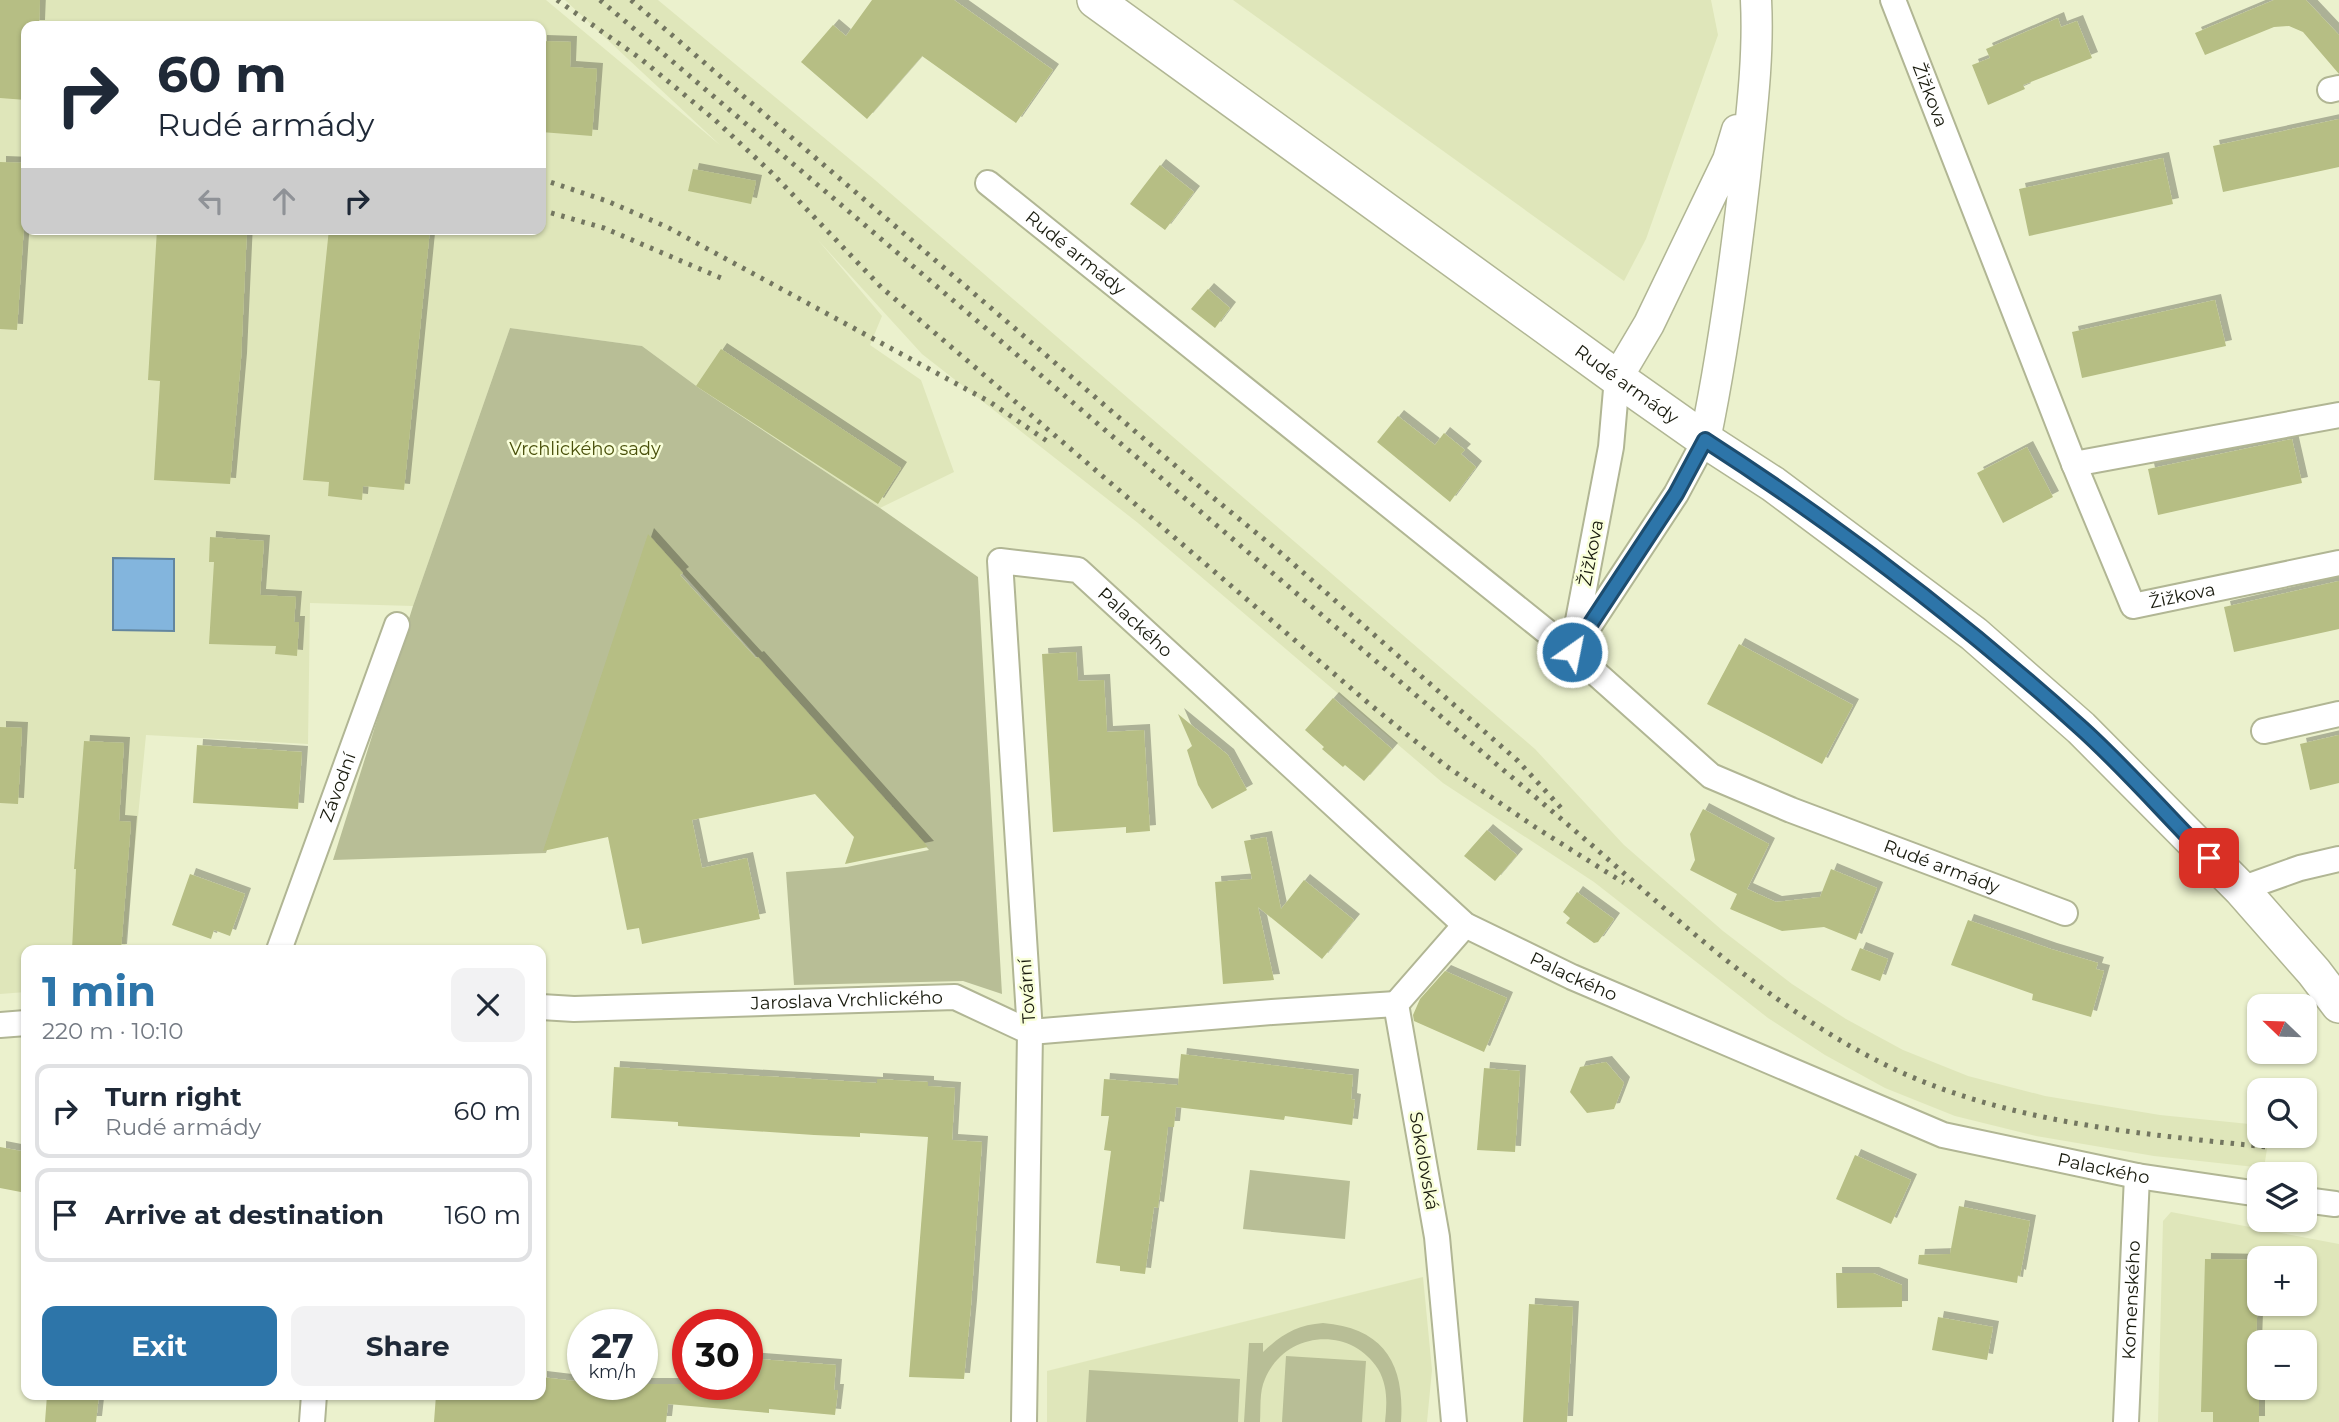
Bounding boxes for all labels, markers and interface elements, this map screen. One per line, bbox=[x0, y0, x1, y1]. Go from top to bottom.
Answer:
text: 60 m bbox=[157, 45, 287, 104]
icon: right bbox=[42, 49, 133, 140]
street label: Žižkova bbox=[1908, 60, 1953, 130]
text: Rudé armády bbox=[157, 105, 374, 144]
icon: left bbox=[192, 182, 230, 220]
icon: ahead bbox=[265, 182, 303, 220]
icon: right bbox=[338, 182, 376, 220]
street label: Rudé armády bbox=[1021, 206, 1130, 300]
street label: Rudé armády bbox=[1570, 340, 1683, 429]
park label: Vrchlického sady bbox=[509, 438, 661, 460]
street label: Žižkova bbox=[1574, 518, 1608, 588]
street label: Žižkova bbox=[2147, 578, 2217, 613]
street label: Palackého bbox=[1093, 583, 1177, 662]
position arrow bbox=[1535, 615, 1609, 689]
street label: Závodní bbox=[315, 749, 361, 825]
pin bbox=[2179, 828, 2239, 888]
street label: Rudé armády bbox=[1880, 835, 2003, 898]
icon: arrive bbox=[2190, 839, 2228, 877]
street label: Palackého bbox=[1526, 947, 1621, 1006]
street label: Tovární bbox=[1014, 957, 1040, 1024]
text: 1 min bbox=[42, 965, 156, 1017]
button: close bbox=[451, 968, 525, 1042]
street label: Jaroslava Vrchlického bbox=[749, 986, 943, 1014]
north arrow bbox=[2247, 994, 2317, 1064]
map controls bbox=[2247, 994, 2317, 1400]
text: 220 m · 10:10 bbox=[42, 1017, 184, 1045]
button: search bbox=[2247, 1078, 2317, 1148]
text: Turn right bbox=[105, 1081, 241, 1113]
icon: right bbox=[46, 1092, 84, 1130]
text: 60 m bbox=[454, 1095, 521, 1127]
street label: Sokolovská bbox=[1405, 1110, 1443, 1212]
text: Rudé armády bbox=[105, 1113, 261, 1141]
street label: Palackého bbox=[2056, 1149, 2151, 1189]
button: layers bbox=[2247, 1162, 2317, 1232]
icon: arrive bbox=[46, 1196, 84, 1234]
text: Arrive at destination bbox=[105, 1199, 384, 1231]
text: 160 m bbox=[444, 1199, 521, 1231]
street label: Komenského bbox=[2118, 1240, 2145, 1360]
button: + bbox=[2247, 1246, 2317, 1316]
button: Exit bbox=[42, 1306, 277, 1386]
button: Share bbox=[291, 1306, 525, 1386]
speed limit sign: 30 bbox=[672, 1309, 763, 1400]
text: 27 bbox=[591, 1324, 634, 1367]
button: − bbox=[2247, 1330, 2317, 1400]
text: km/h bbox=[588, 1361, 637, 1383]

